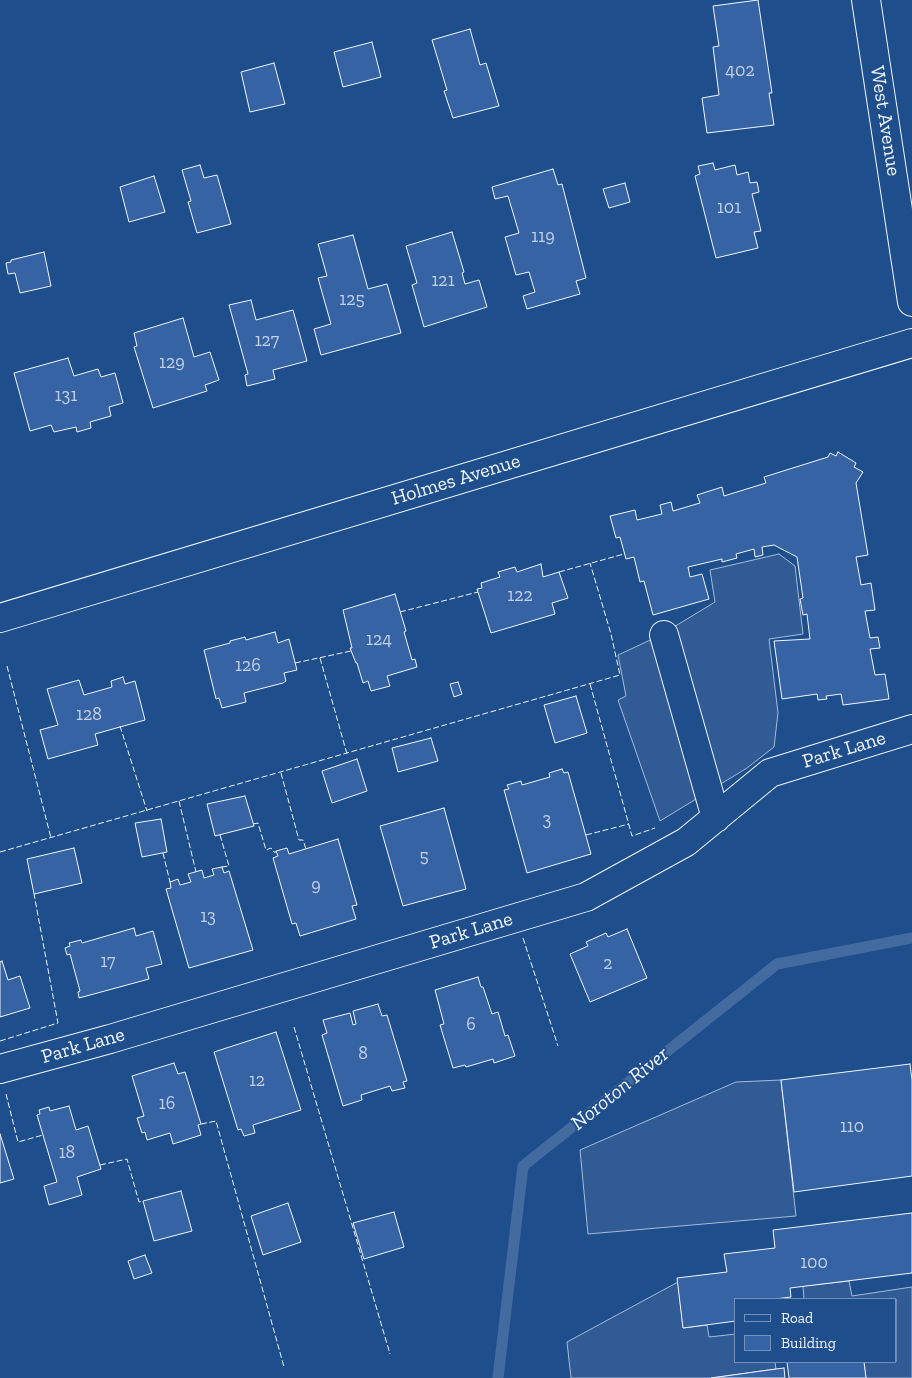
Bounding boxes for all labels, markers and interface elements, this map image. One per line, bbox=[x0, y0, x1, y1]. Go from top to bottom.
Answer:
house number: 402 bbox=[725, 60, 755, 82]
street label: West Avenue bbox=[864, 64, 906, 178]
house number: 101 bbox=[717, 197, 741, 219]
house number: 119 bbox=[531, 226, 555, 248]
house number: 121 bbox=[431, 270, 455, 292]
house number: 125 bbox=[339, 289, 365, 311]
house number: 127 bbox=[255, 330, 279, 352]
house number: 129 bbox=[159, 352, 185, 374]
house number: 131 bbox=[55, 385, 77, 407]
street label: Holmes Avenue bbox=[389, 449, 523, 511]
house number: 122 bbox=[507, 585, 533, 607]
house number: 124 bbox=[366, 629, 392, 651]
house number: 126 bbox=[235, 655, 261, 677]
house number: 128 bbox=[76, 704, 102, 726]
street label: Park Lane bbox=[800, 726, 888, 774]
house number: 3 bbox=[543, 809, 551, 831]
house number: 5 bbox=[419, 846, 429, 868]
house number: 9 bbox=[311, 875, 321, 897]
house number: 13 bbox=[200, 906, 216, 928]
street label: Park Lane bbox=[427, 907, 515, 955]
house number: 17 bbox=[100, 951, 116, 973]
house number: 2 bbox=[603, 953, 613, 975]
house number: 6 bbox=[466, 1014, 476, 1036]
street label: Park Lane bbox=[39, 1023, 127, 1069]
water label: Noroton River bbox=[566, 1042, 674, 1136]
house number: 8 bbox=[358, 1043, 368, 1065]
house number: 12 bbox=[249, 1070, 265, 1092]
house number: 16 bbox=[159, 1093, 175, 1115]
house number: 110 bbox=[840, 1116, 864, 1138]
house number: 18 bbox=[59, 1142, 75, 1164]
house number: 100 bbox=[800, 1252, 828, 1274]
legend bbox=[734, 1298, 897, 1363]
text: Road bbox=[781, 1309, 813, 1327]
text: Building bbox=[781, 1334, 836, 1352]

